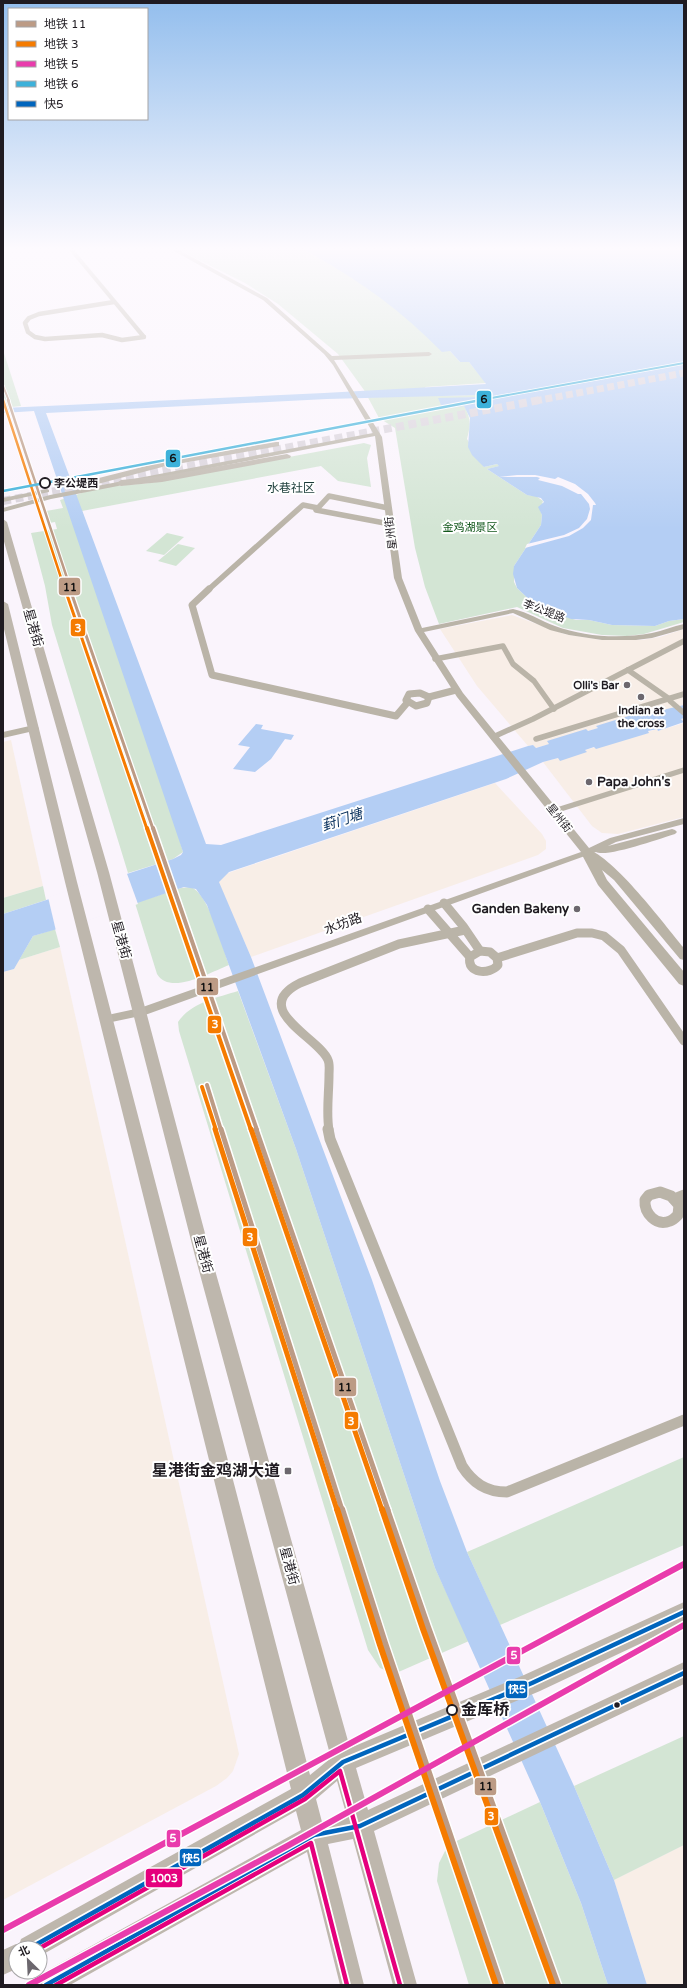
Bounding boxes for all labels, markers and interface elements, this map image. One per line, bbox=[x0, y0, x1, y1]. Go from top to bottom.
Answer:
legend bbox=[8, 8, 148, 120]
text: 地铁 11 bbox=[44, 17, 86, 31]
text: 地铁 3 bbox=[44, 37, 79, 51]
text: 地铁 5 bbox=[44, 57, 79, 71]
text: 地铁 6 bbox=[44, 77, 79, 91]
text: 快5 bbox=[44, 97, 64, 111]
line badge: 6 bbox=[476, 390, 492, 409]
text: 6 bbox=[481, 393, 488, 406]
line badge: 6 bbox=[165, 449, 181, 468]
text: 6 bbox=[170, 452, 177, 465]
marker: 李公堤西 bbox=[39, 477, 51, 489]
place label: 李公堤西 bbox=[54, 477, 98, 490]
district label: 水巷社区 bbox=[267, 481, 315, 495]
street label: 星州街 bbox=[383, 516, 399, 550]
park label: 金鸡湖景区 bbox=[443, 521, 498, 534]
line badge: 11 bbox=[58, 577, 81, 596]
text: 11 bbox=[63, 581, 77, 594]
street label: 李公堤路 bbox=[521, 597, 567, 625]
street label: 星港街 bbox=[20, 607, 46, 649]
line badge: 3 bbox=[70, 618, 86, 637]
text: 3 bbox=[75, 622, 82, 635]
place label: Olli's Bar bbox=[573, 679, 620, 692]
marker: Olli's Bar bbox=[622, 680, 632, 690]
marker: Indian at the cross bbox=[636, 692, 646, 702]
place label: Indian at the cross bbox=[616, 704, 665, 730]
place label: Papa John's bbox=[597, 774, 671, 790]
marker: Papa John's bbox=[584, 777, 594, 787]
street label: 星州街 bbox=[544, 801, 574, 835]
water label: 葑门塘 bbox=[319, 805, 367, 835]
place label: Ganden Bakeny bbox=[472, 901, 569, 917]
marker: Ganden Bakeny bbox=[572, 904, 582, 914]
street label: 水坊路 bbox=[322, 910, 364, 938]
street label: 星港街 bbox=[108, 919, 134, 961]
line badge: 11 bbox=[196, 977, 219, 996]
text: 11 bbox=[200, 981, 214, 994]
line badge: 3 bbox=[207, 1015, 222, 1034]
text: 3 bbox=[212, 1018, 219, 1031]
line badge: 3 bbox=[242, 1227, 258, 1247]
text: 3 bbox=[247, 1231, 254, 1244]
street label: 星港街 bbox=[190, 1233, 216, 1275]
line badge: 11 bbox=[334, 1377, 357, 1397]
text: 11 bbox=[338, 1381, 352, 1394]
line badge: 3 bbox=[344, 1411, 359, 1430]
text: 3 bbox=[348, 1415, 355, 1428]
place label: 星港街金鸡湖大道 bbox=[152, 1461, 280, 1481]
marker: 星港街金鸡湖大道 bbox=[283, 1466, 293, 1476]
street label: 星港街 bbox=[276, 1545, 302, 1587]
line badge: 5 bbox=[506, 1646, 521, 1665]
text: 5 bbox=[511, 1649, 518, 1662]
line badge: 快5 bbox=[505, 1680, 528, 1699]
text: 快5 bbox=[508, 1683, 526, 1696]
place label: 金厍桥 bbox=[461, 1700, 510, 1720]
unlabelled marker bbox=[612, 1700, 622, 1710]
marker: 金厍桥 bbox=[446, 1704, 458, 1716]
line badge: 11 bbox=[474, 1777, 497, 1796]
text: 11 bbox=[479, 1780, 493, 1793]
line badge: 3 bbox=[484, 1807, 499, 1826]
text: 3 bbox=[488, 1810, 495, 1823]
line badge: 5 bbox=[166, 1829, 181, 1848]
text: 5 bbox=[170, 1832, 177, 1845]
line badge: 快5 bbox=[179, 1848, 202, 1867]
text: 快5 bbox=[182, 1852, 200, 1865]
line badge: 1003 bbox=[145, 1868, 183, 1888]
text: 1003 bbox=[150, 1872, 178, 1885]
north arrow bbox=[8, 1940, 48, 1980]
text: 北 bbox=[16, 1943, 32, 1959]

